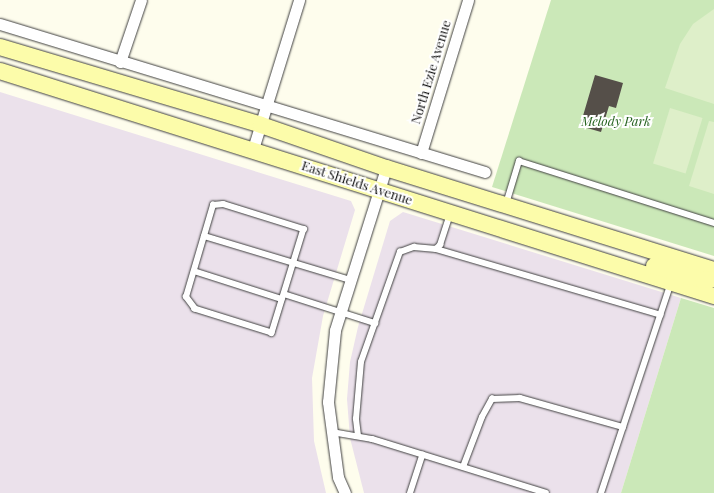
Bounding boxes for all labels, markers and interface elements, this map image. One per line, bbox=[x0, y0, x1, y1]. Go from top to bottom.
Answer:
street label: North Ezie Avenue bbox=[408, 18, 454, 126]
park label: Melody Park bbox=[581, 113, 651, 129]
street label: East Shields Avenue bbox=[299, 158, 415, 208]

